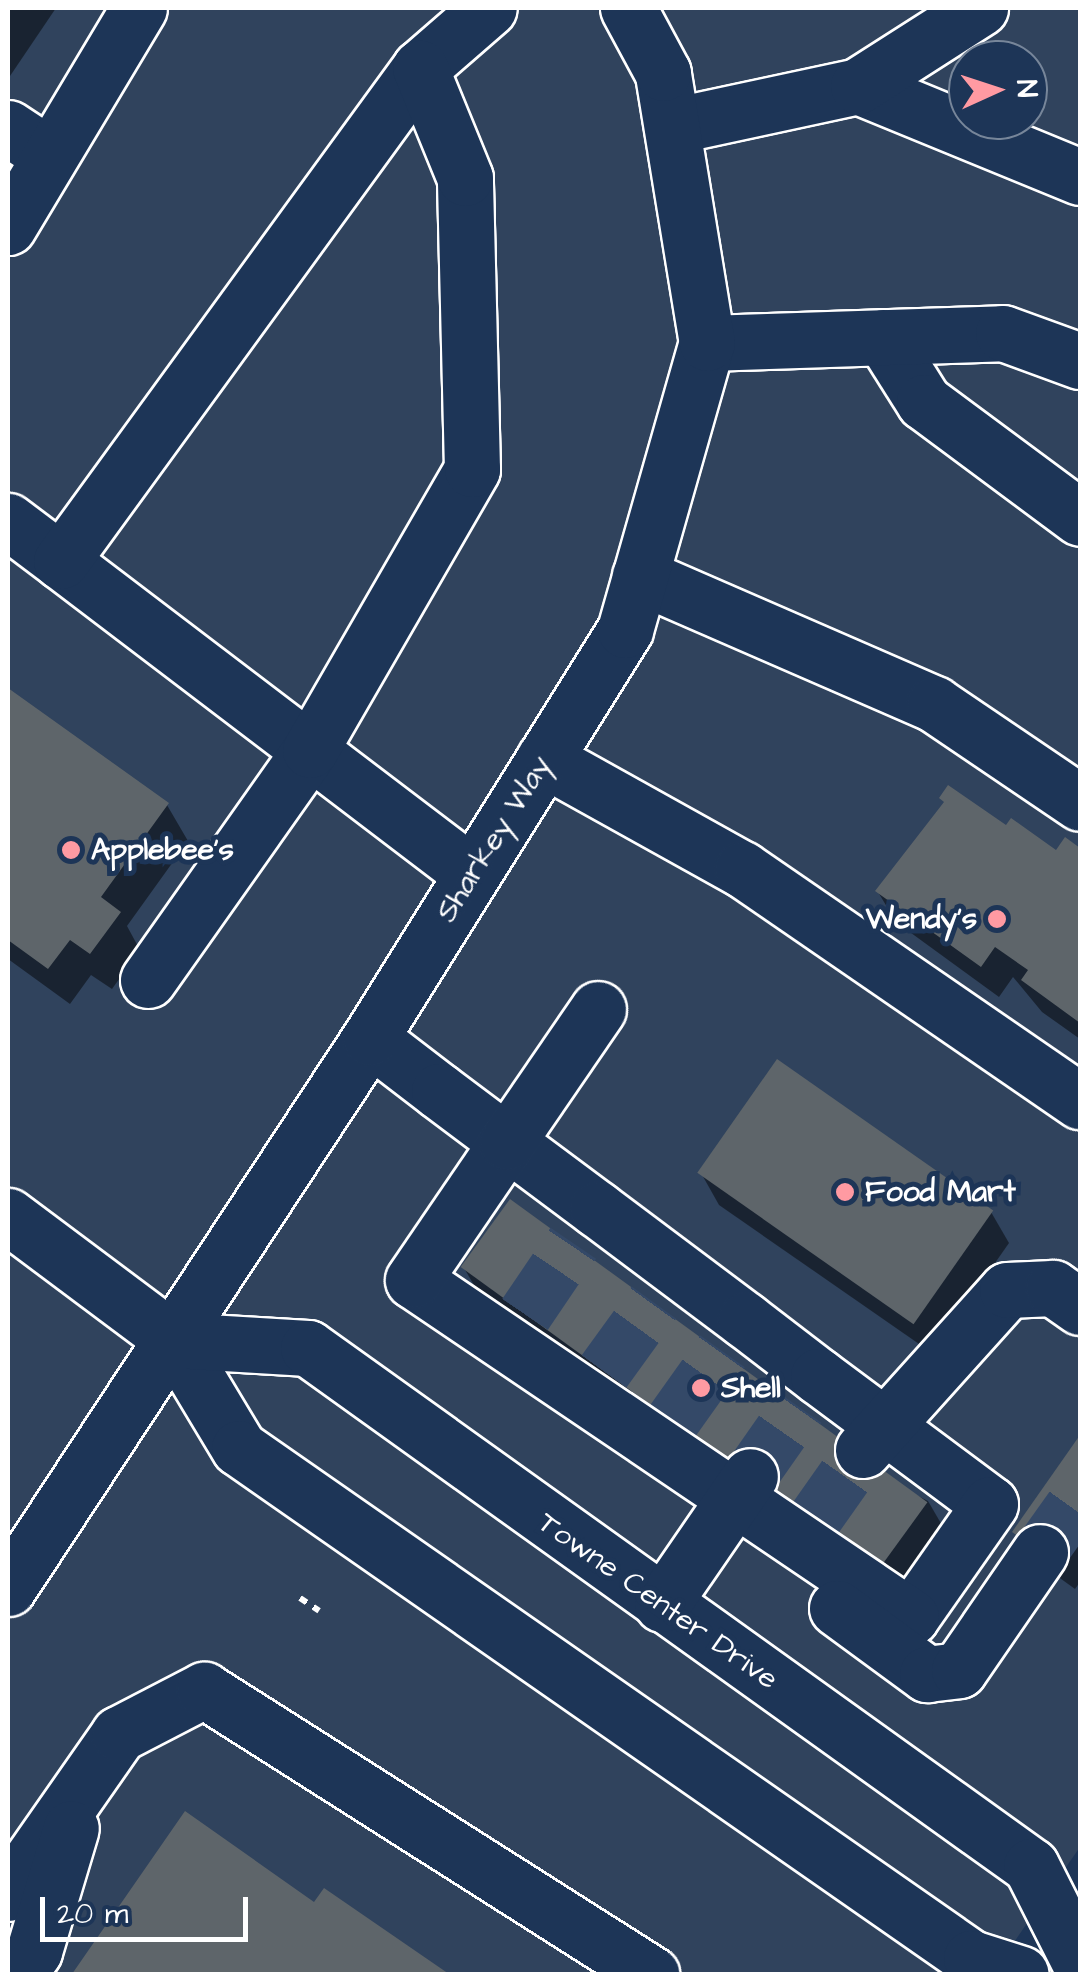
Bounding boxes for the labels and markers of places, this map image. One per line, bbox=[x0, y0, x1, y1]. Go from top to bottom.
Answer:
place label: Applebee's bbox=[91, 832, 234, 868]
marker: Applebee's bbox=[60, 839, 82, 861]
place label: Wendy's bbox=[866, 901, 977, 937]
marker: Wendy's bbox=[986, 908, 1008, 930]
place label: Food Mart bbox=[865, 1174, 1016, 1210]
marker: Food Mart bbox=[834, 1181, 856, 1203]
place label: Shell bbox=[721, 1370, 781, 1406]
marker: Shell bbox=[690, 1377, 712, 1399]

